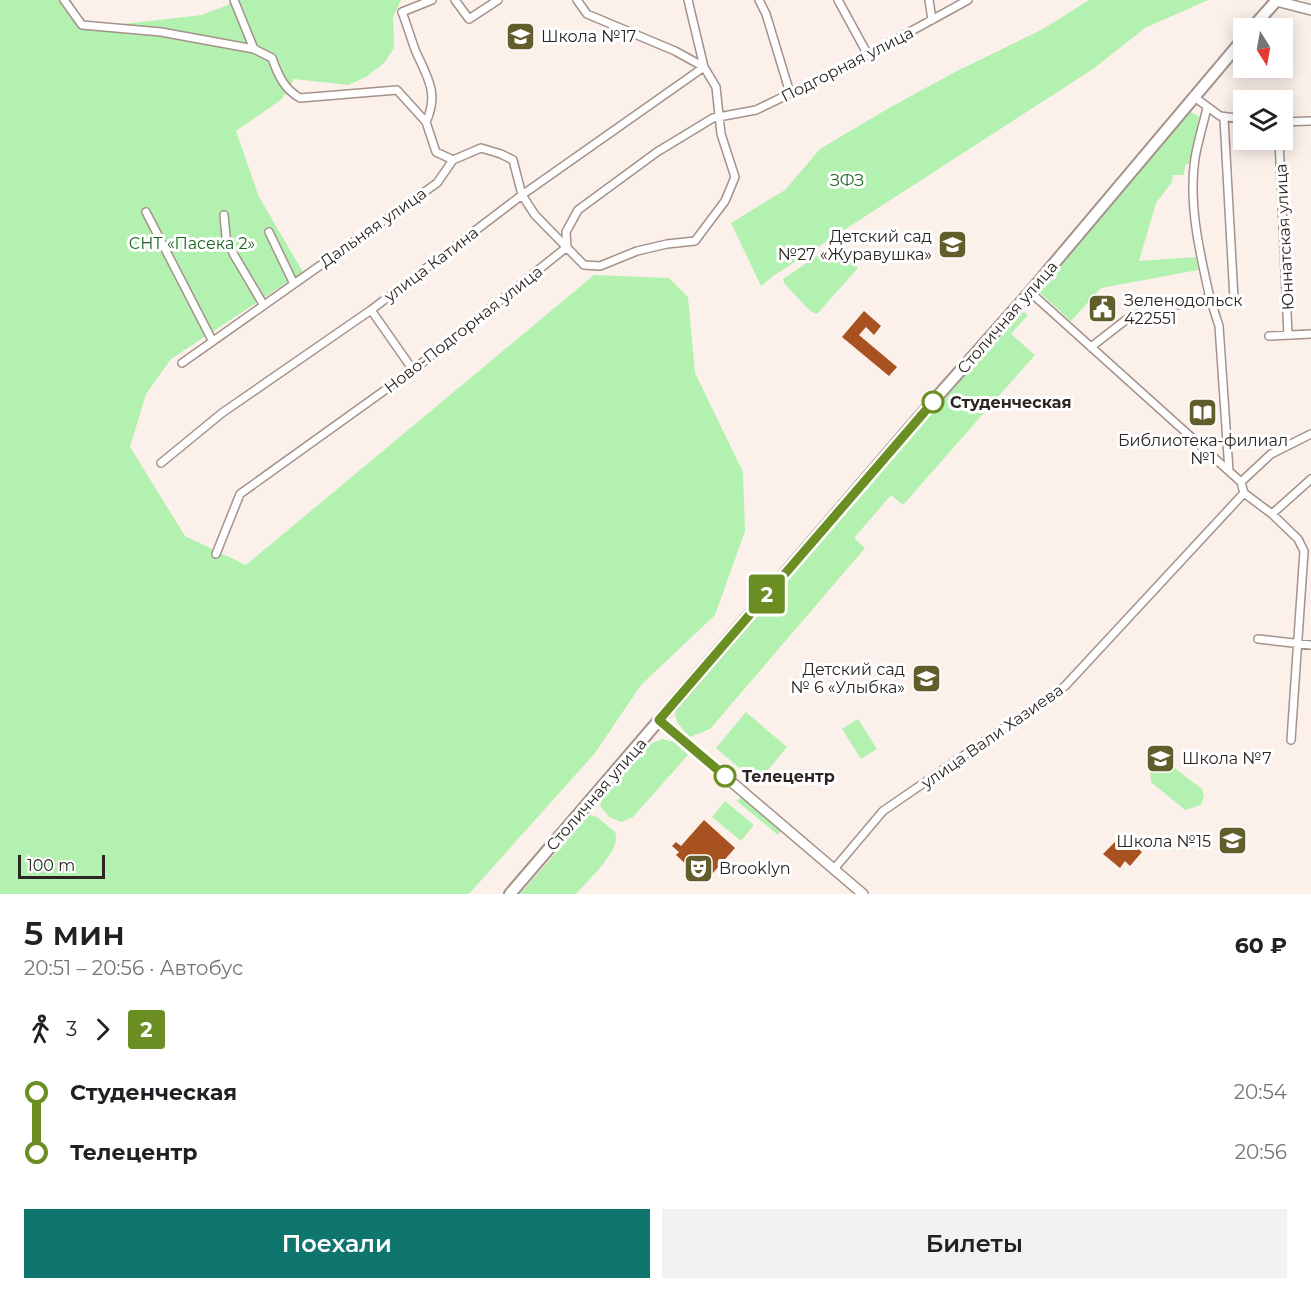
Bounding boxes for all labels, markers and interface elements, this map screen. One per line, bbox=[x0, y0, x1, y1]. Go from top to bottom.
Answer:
north arrow bbox=[1233, 18, 1293, 78]
map controls bbox=[1233, 18, 1293, 150]
school or university icon: Школа №17 bbox=[504, 20, 536, 52]
street label: Подгорная улица bbox=[778, 23, 917, 106]
place label: Школа №17 bbox=[541, 27, 636, 46]
button: layers bbox=[1233, 90, 1293, 150]
street label: Юннатская улица bbox=[1271, 163, 1298, 311]
park label: ЗФЗ bbox=[830, 171, 864, 190]
street label: Дальняя улица bbox=[316, 184, 430, 271]
street label: улица Катина bbox=[380, 223, 482, 307]
place label: Детский сад №27 «Журавушка» bbox=[778, 227, 932, 264]
school or university icon: Детский сад №27 «Журавушка» bbox=[937, 229, 969, 261]
park label: СНТ «Пасека 2» bbox=[129, 234, 255, 253]
street label: Столичная улица bbox=[953, 257, 1062, 378]
street label: Ново-Подгорная улица bbox=[380, 262, 546, 397]
place label: Зеленодольск 422551 bbox=[1124, 291, 1243, 328]
public building icon: Зеленодольск 422551 bbox=[1087, 293, 1119, 325]
marker: Студенческая bbox=[922, 391, 944, 413]
place label: Студенческая bbox=[950, 393, 1072, 412]
library icon: Библиотека-филиал №1 bbox=[1187, 396, 1219, 428]
place label: Библиотека-филиал №1 bbox=[1118, 431, 1288, 468]
line badge: 2 bbox=[748, 574, 786, 614]
text: 2 bbox=[761, 582, 773, 607]
place label: Детский сад № 6 «Улыбка» bbox=[790, 660, 905, 697]
school or university icon: Детский сад № 6 «Улыбка» bbox=[910, 662, 942, 694]
street label: улица Вали Хазиева bbox=[917, 680, 1067, 793]
street label: Столичная улица bbox=[542, 734, 651, 855]
school or university icon: Школа №7 bbox=[1145, 742, 1177, 774]
place label: Школа №7 bbox=[1182, 749, 1272, 768]
marker: Телецентр bbox=[714, 765, 736, 787]
place label: Телецентр bbox=[742, 767, 835, 786]
school or university icon: Школа №15 bbox=[1216, 825, 1248, 857]
place label: Школа №15 bbox=[1116, 832, 1211, 851]
scale bar bbox=[18, 852, 105, 880]
theatre icon: Brooklyn bbox=[682, 852, 714, 884]
text: 100 m bbox=[27, 856, 75, 875]
place label: Brooklyn bbox=[719, 859, 791, 878]
text: 5 мин bbox=[24, 913, 125, 953]
text: 60 ₽ bbox=[1235, 932, 1287, 959]
text: 20:51 – 20:56 · Автобус bbox=[24, 956, 243, 980]
icon: walk bbox=[24, 1013, 57, 1046]
icon: forward bbox=[86, 1013, 119, 1046]
text: 3 bbox=[66, 1017, 77, 1041]
text: 2 bbox=[140, 1017, 153, 1042]
text: Студенческая bbox=[70, 1079, 237, 1106]
text: 20:54 bbox=[1234, 1080, 1287, 1104]
text: Телецентр bbox=[70, 1139, 198, 1166]
text: 20:56 bbox=[1235, 1140, 1287, 1164]
button: Поехали bbox=[24, 1209, 650, 1278]
button: Билеты bbox=[662, 1209, 1287, 1278]

